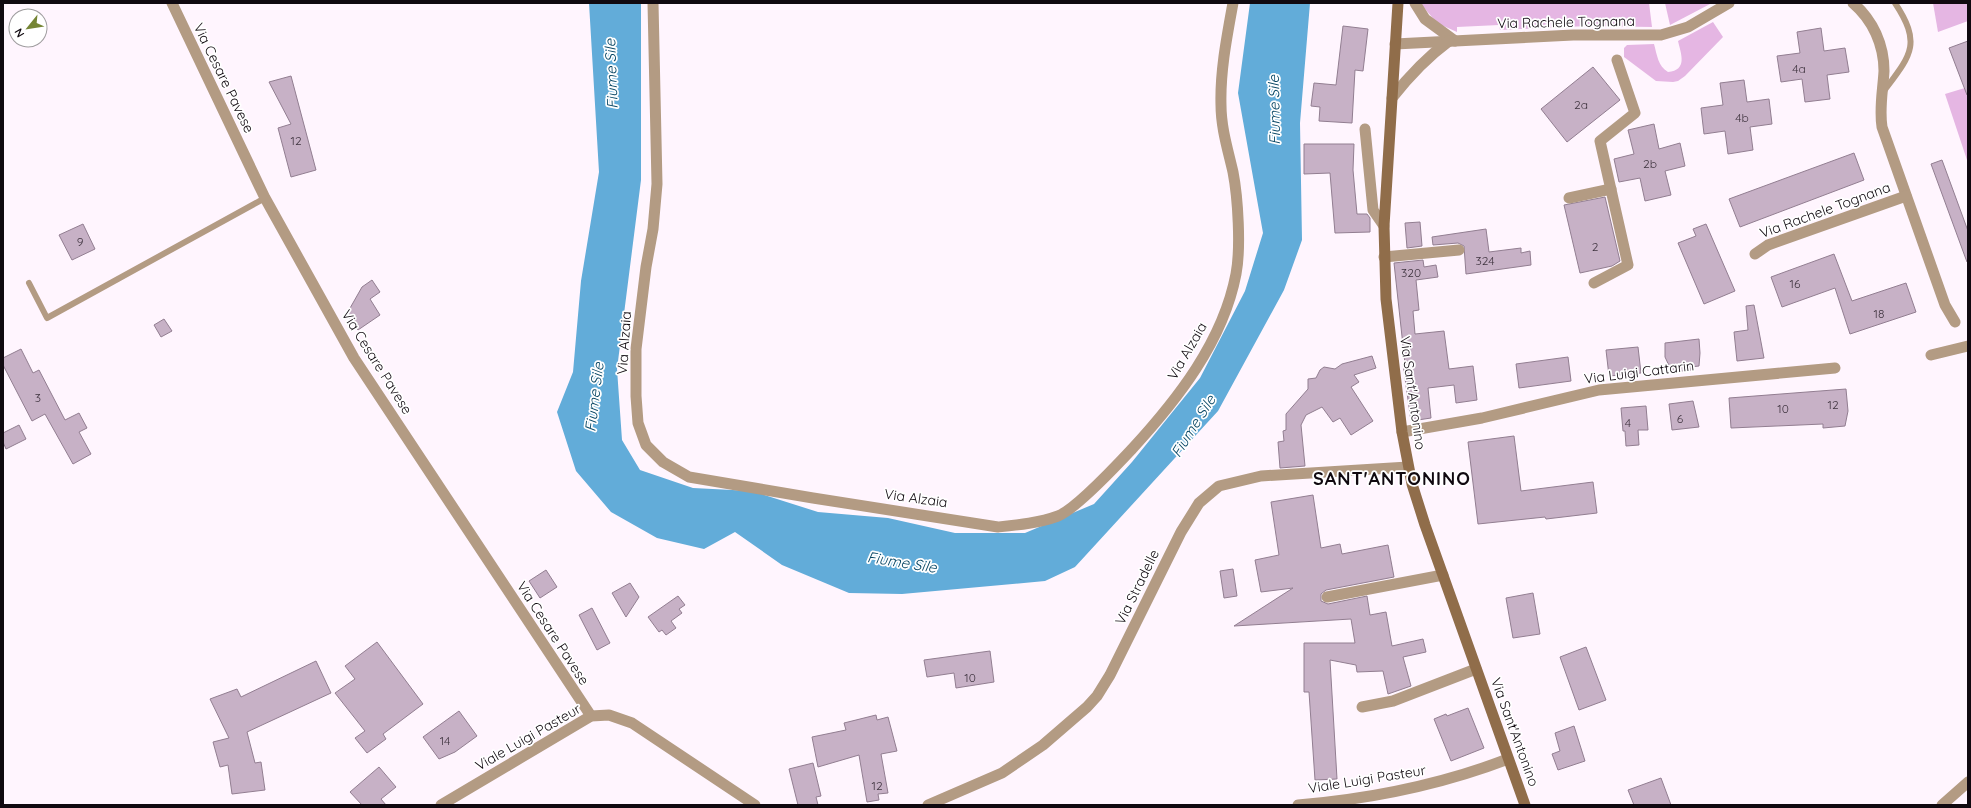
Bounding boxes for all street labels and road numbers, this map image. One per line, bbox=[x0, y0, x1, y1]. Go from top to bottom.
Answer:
street label: Via Rachele Tognana bbox=[1497, 12, 1635, 32]
street label: Via Cesare Pavese bbox=[190, 20, 258, 136]
street label: Via Rachele Tognana bbox=[1757, 178, 1893, 242]
street label: Via Cesare Pavese bbox=[338, 306, 416, 418]
street label: Via Alzaia bbox=[613, 311, 635, 375]
street label: Via Alzaia bbox=[1163, 319, 1211, 383]
street label: Via Sant'Antonino bbox=[1396, 335, 1430, 451]
street label: Via Luigi Cattarin bbox=[1583, 356, 1695, 388]
street label: Via Alzaia bbox=[883, 485, 949, 511]
street label: Via Stradelle bbox=[1111, 546, 1163, 628]
street label: Via Cesare Pavese bbox=[513, 578, 593, 688]
street label: Via Sant'Antonino bbox=[1487, 675, 1543, 789]
street label: Viale Luigi Pasteur bbox=[472, 699, 584, 775]
street label: Viale Luigi Pasteur bbox=[1307, 761, 1428, 797]

